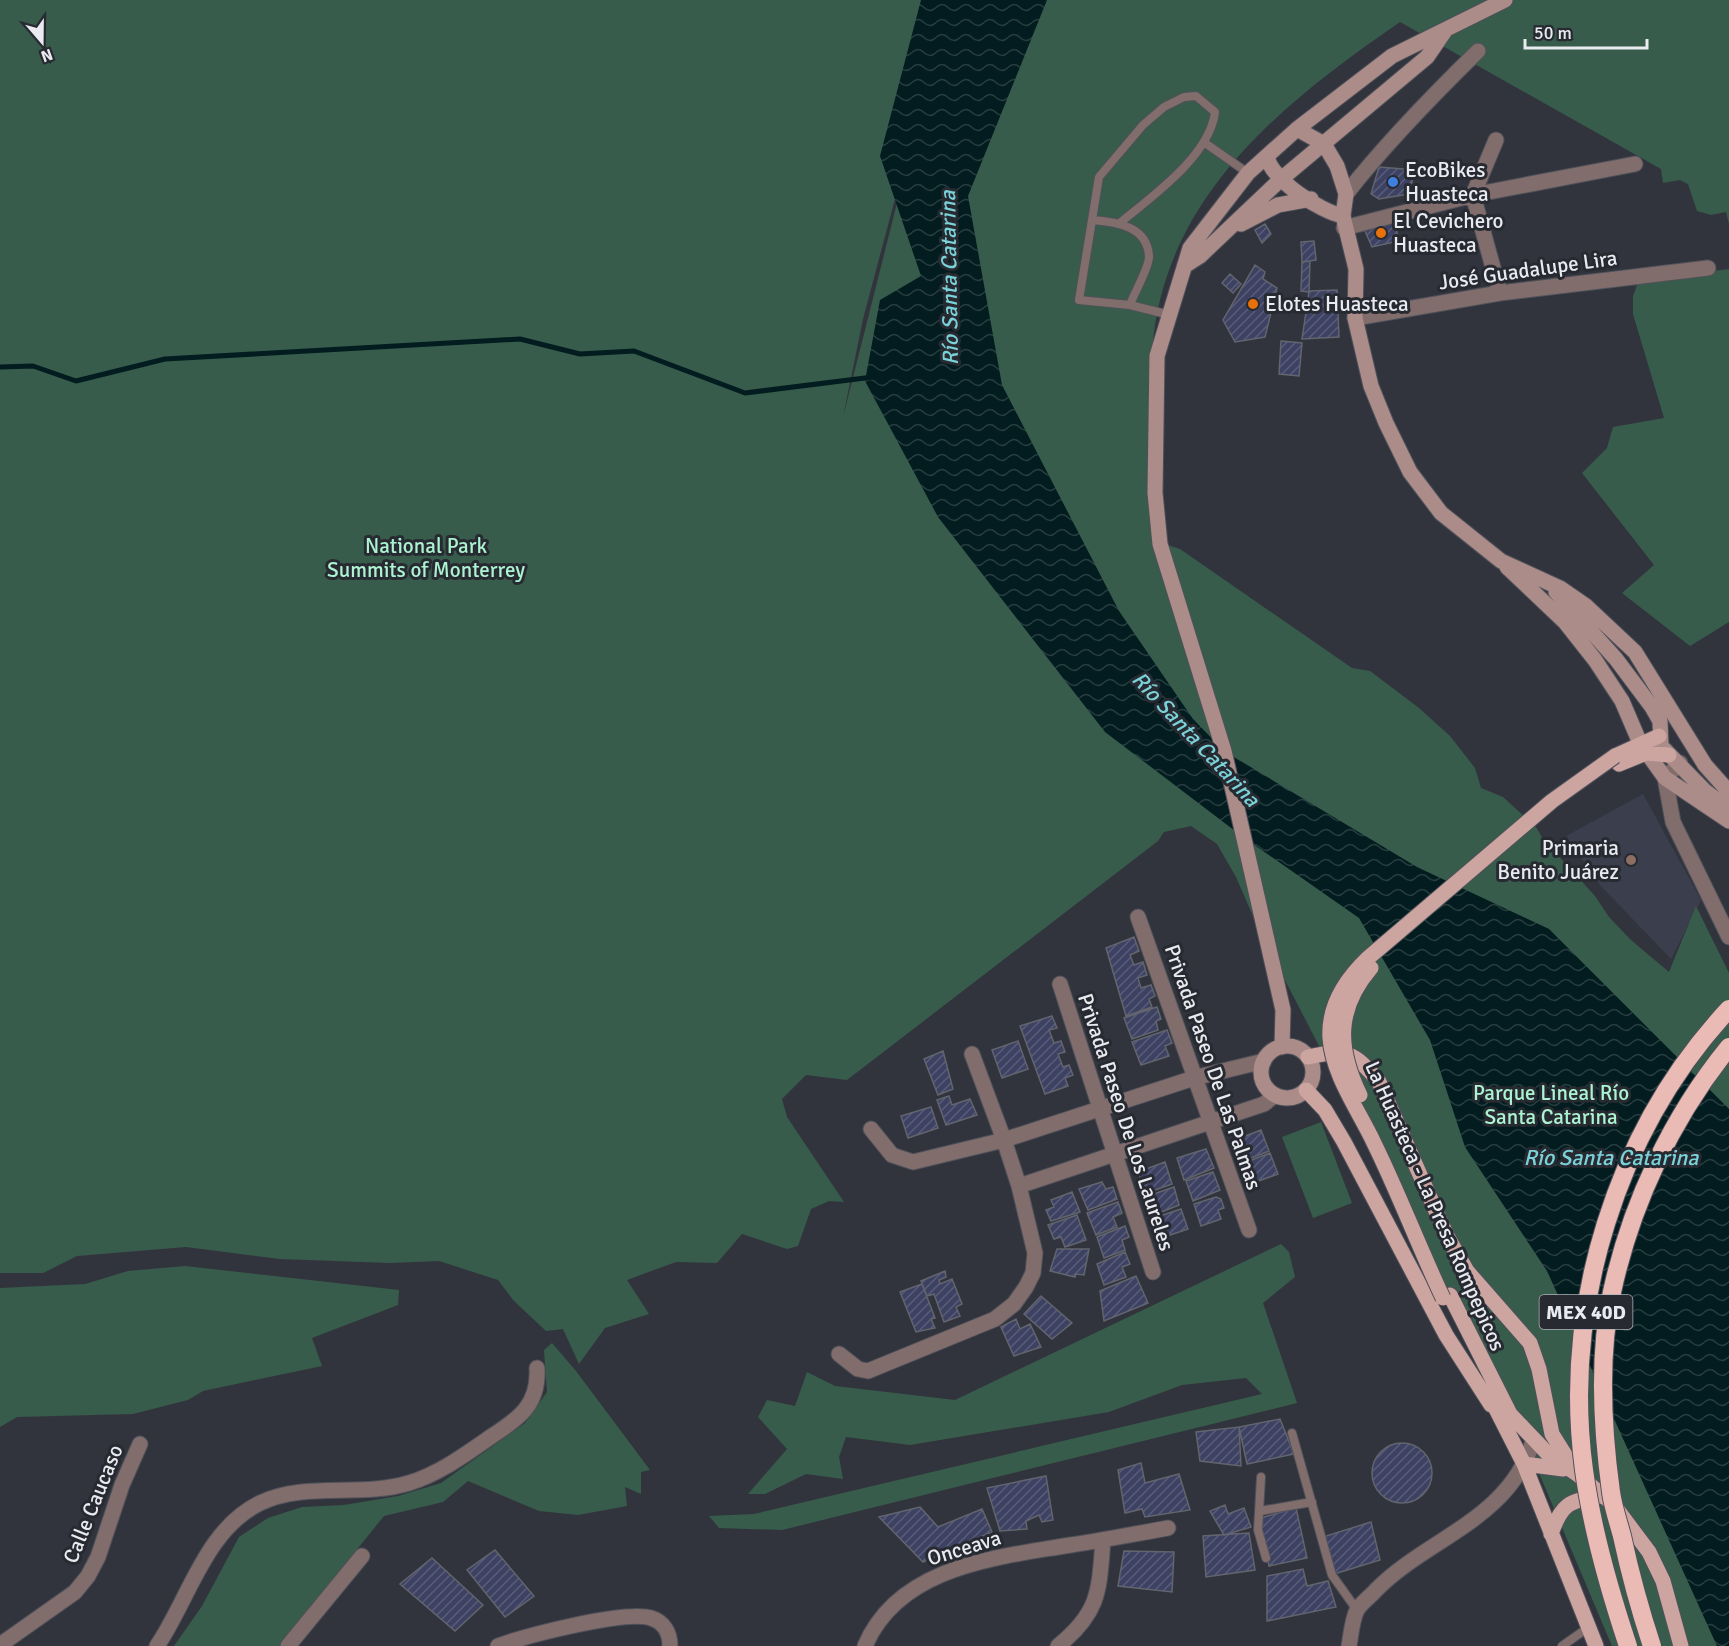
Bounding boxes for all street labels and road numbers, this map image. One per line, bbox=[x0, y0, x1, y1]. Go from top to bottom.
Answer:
street label: José Guadalupe Lira bbox=[1437, 245, 1619, 295]
street label: Privada Paseo De Las Palmas bbox=[1159, 941, 1267, 1193]
street label: Privada Paseo De Los Laureles bbox=[1072, 990, 1180, 1254]
street label: La Huasteca - La Presa Rompepicos bbox=[1359, 1057, 1511, 1355]
road number: MEX 40D bbox=[1540, 1295, 1632, 1329]
street label: Calle Caucaso bbox=[57, 1441, 129, 1567]
street label: Onceava bbox=[924, 1524, 1004, 1572]

